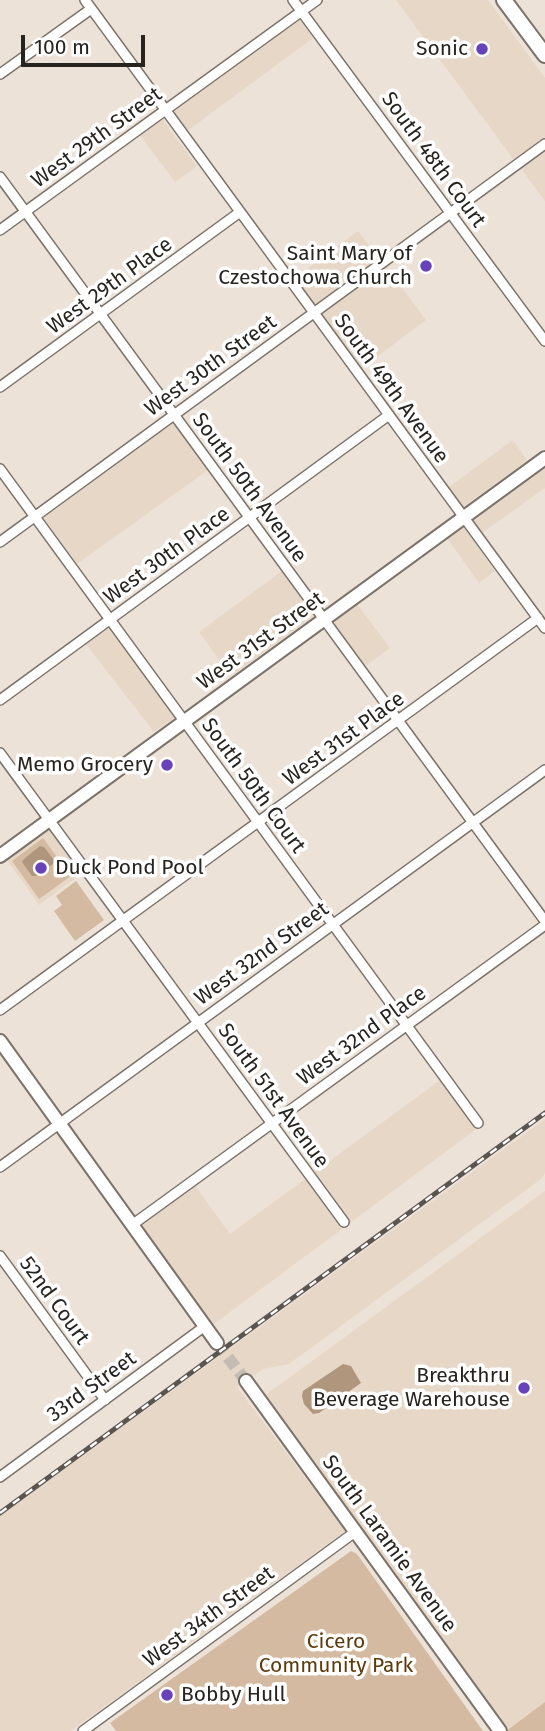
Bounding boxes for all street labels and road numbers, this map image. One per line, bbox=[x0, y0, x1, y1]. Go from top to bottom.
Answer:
street label: West 29th Street bbox=[27, 82, 167, 194]
street label: South 48th Court bbox=[375, 87, 491, 233]
street label: West 29th Place bbox=[42, 232, 178, 340]
street label: South 49th Avenue bbox=[328, 309, 454, 469]
street label: West 30th Street bbox=[140, 310, 282, 422]
street label: South 50th Avenue bbox=[186, 408, 312, 568]
street label: West 30th Place bbox=[99, 502, 235, 610]
street label: West 31st Street bbox=[193, 587, 329, 695]
street label: West 31st Place bbox=[278, 686, 410, 792]
street label: South 50th Court bbox=[196, 714, 310, 858]
street label: West 32nd Street bbox=[190, 897, 334, 1011]
street label: West 32nd Place bbox=[293, 981, 431, 1091]
street label: South 51st Avenue bbox=[212, 1019, 334, 1173]
street label: 52nd Court bbox=[14, 1252, 94, 1350]
street label: 33rd Street bbox=[43, 1346, 141, 1428]
street label: South Laramie Avenue bbox=[316, 1451, 462, 1637]
street label: West 34th Street bbox=[139, 1561, 279, 1673]

